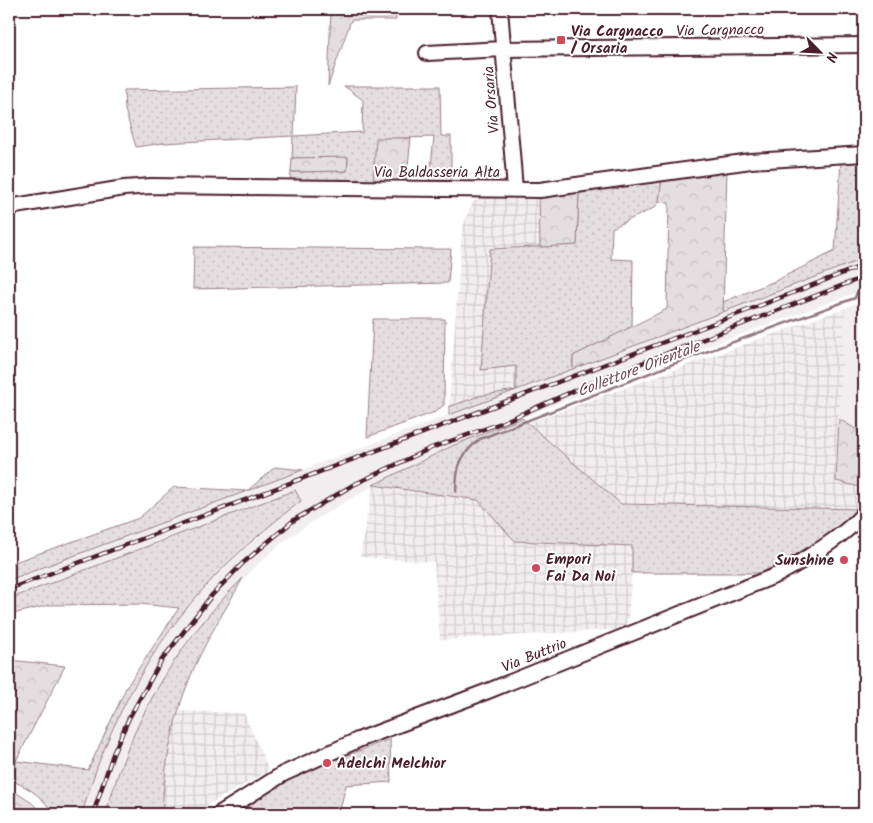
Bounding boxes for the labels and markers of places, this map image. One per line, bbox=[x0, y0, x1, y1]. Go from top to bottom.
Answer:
place label: Via Cargnacco / Orsaria bbox=[570, 20, 663, 61]
marker: Via Cargnacco / Orsaria bbox=[555, 34, 567, 46]
place label: Empori Fai Da Noi bbox=[546, 548, 616, 589]
place label: Sunshine bbox=[775, 549, 835, 573]
marker: Sunshine bbox=[838, 554, 850, 566]
marker: Empori Fai Da Noi bbox=[530, 562, 542, 574]
place label: Adelchi Melchior bbox=[337, 752, 446, 776]
marker: Adelchi Melchior bbox=[321, 757, 333, 769]

